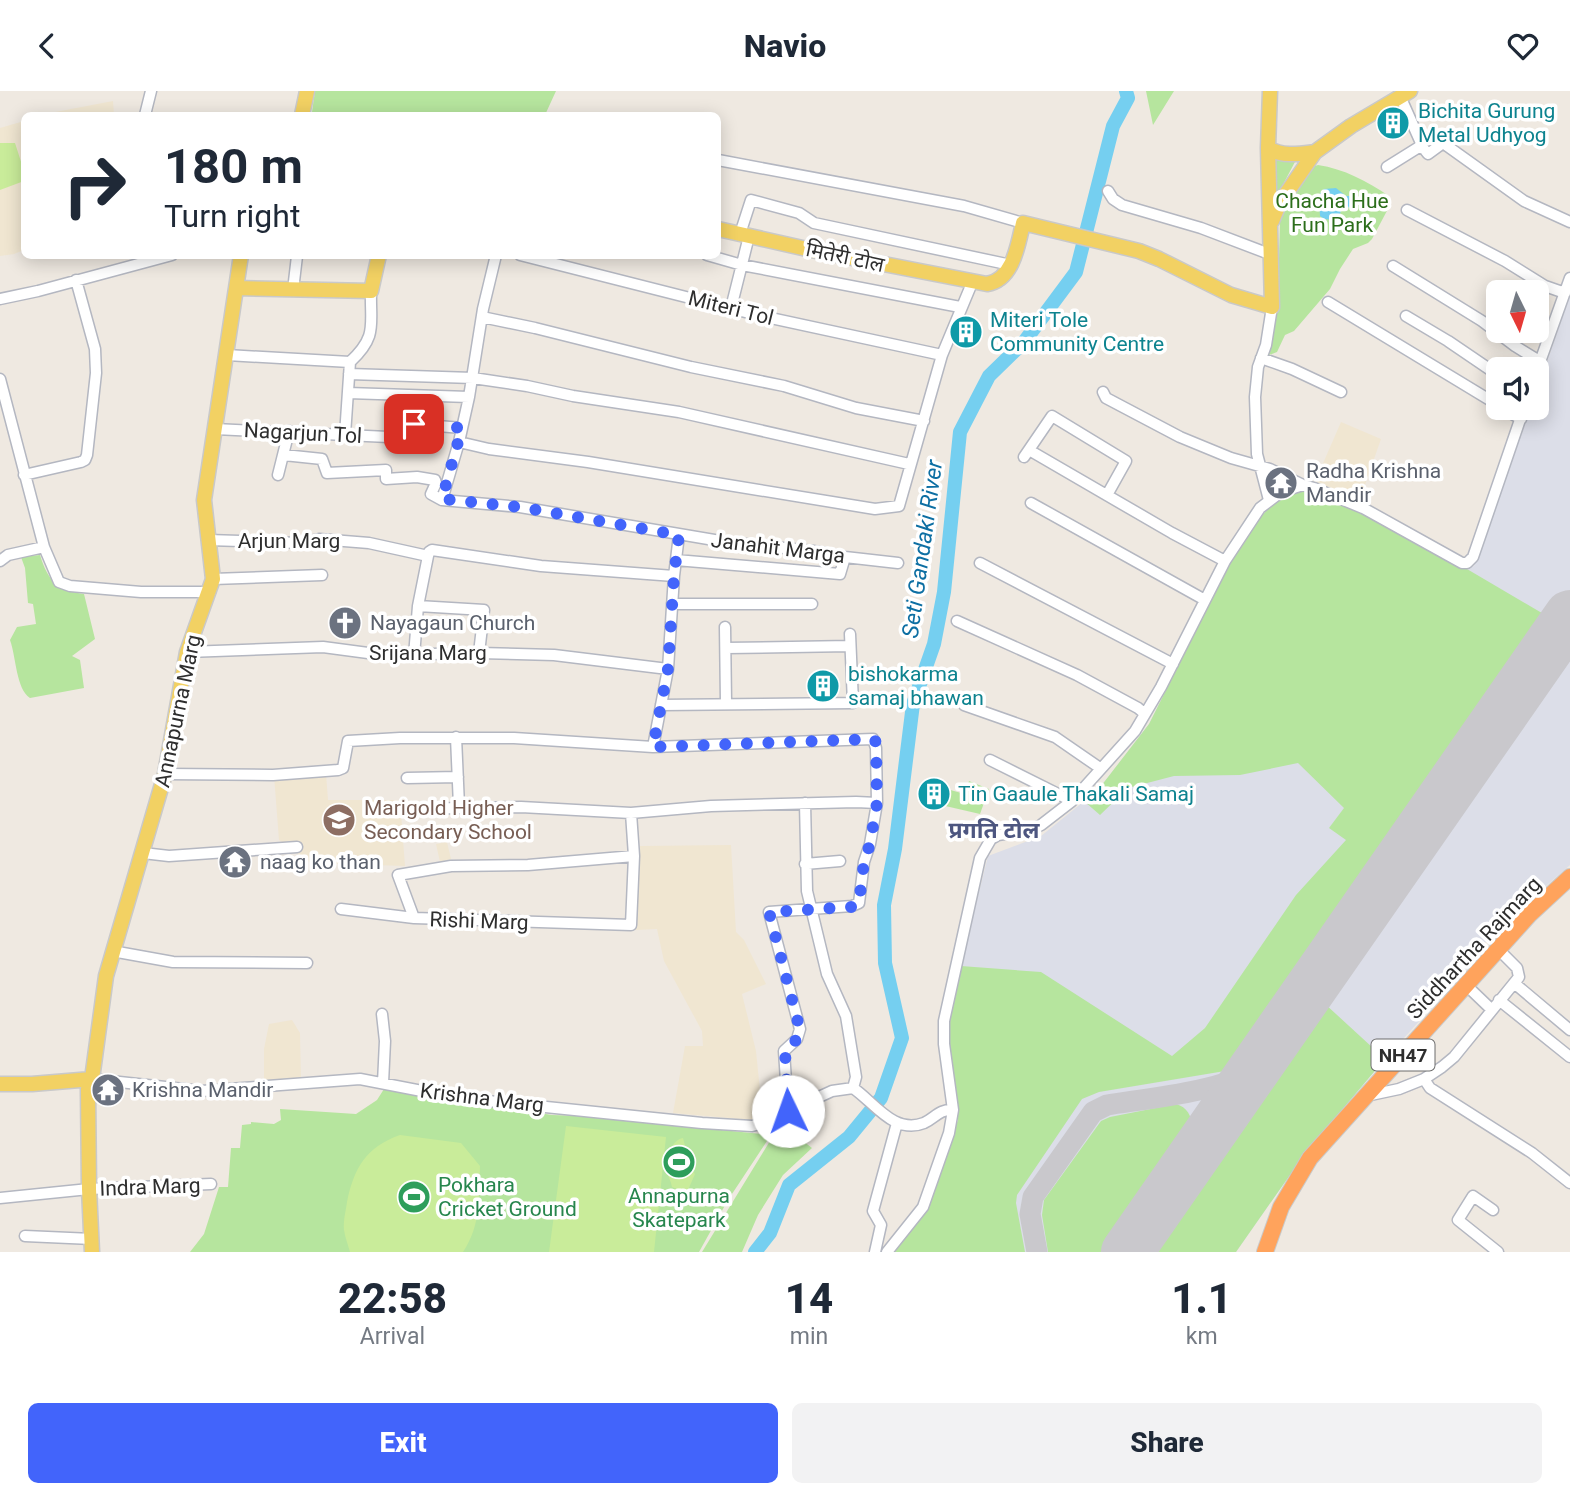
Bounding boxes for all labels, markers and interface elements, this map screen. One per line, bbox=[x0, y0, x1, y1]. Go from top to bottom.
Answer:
icon: back bbox=[28, 27, 66, 65]
text: Navio bbox=[744, 27, 826, 65]
icon: heart bbox=[1504, 27, 1542, 65]
place label: Bichita Gurung Metal Udhyog bbox=[1418, 99, 1555, 147]
building icon: Bichita Gurung Metal Udhyog bbox=[1374, 104, 1412, 142]
text: 180 m bbox=[164, 138, 303, 195]
icon: right bbox=[49, 140, 140, 231]
park label: Chacha Hue Fun Park bbox=[1275, 189, 1389, 237]
text: Turn right bbox=[164, 197, 300, 235]
street label: मितेरी टोल bbox=[804, 237, 887, 277]
north arrow bbox=[1486, 280, 1549, 343]
map controls bbox=[1486, 280, 1549, 420]
street label: Miteri Tol bbox=[686, 286, 776, 330]
place label: Miteri Tole Community Centre bbox=[990, 308, 1164, 356]
building icon: Miteri Tole Community Centre bbox=[947, 313, 985, 351]
button: sound bbox=[1486, 357, 1549, 420]
pin bbox=[384, 394, 444, 454]
icon: arrive bbox=[395, 405, 433, 443]
street label: Nagarjun Tol bbox=[243, 418, 363, 448]
water label: Seti Gandaki River bbox=[897, 457, 949, 640]
place label: Radha Krishna Mandir bbox=[1306, 459, 1441, 507]
temple icon: Radha Krishna Mandir bbox=[1262, 464, 1300, 502]
street label: Janahit Marga bbox=[710, 528, 846, 568]
street label: Arjun Marg bbox=[238, 529, 340, 553]
church icon: Nayagaun Church bbox=[326, 604, 364, 642]
place label: Nayagaun Church bbox=[370, 611, 535, 635]
street label: Annapurna Marg bbox=[150, 632, 206, 790]
street label: Srijana Marg bbox=[369, 641, 487, 665]
place label: bishokarma samaj bhawan bbox=[848, 662, 984, 710]
building icon: bishokarma samaj bhawan bbox=[804, 667, 842, 705]
building icon: Tin Gaaule Thakali Samaj bbox=[915, 775, 953, 813]
place label: Tin Gaaule Thakali Samaj bbox=[958, 782, 1194, 806]
place label: Marigold Higher Secondary School bbox=[364, 796, 532, 844]
school or university icon: Marigold Higher Secondary School bbox=[320, 801, 358, 839]
district label: प्रगति टोल bbox=[948, 817, 1041, 844]
temple icon: naag ko than bbox=[216, 843, 254, 881]
place label: naag ko than bbox=[260, 850, 381, 874]
street label: Siddhartha Rajmarg bbox=[1402, 872, 1546, 1024]
street label: Rishi Marg bbox=[429, 907, 529, 935]
road number: NH47 bbox=[1372, 1039, 1434, 1071]
temple icon: Krishna Mandir bbox=[89, 1071, 127, 1109]
position arrow bbox=[751, 1074, 825, 1148]
place label: Krishna Mandir bbox=[132, 1078, 273, 1102]
street label: Krishna Marg bbox=[419, 1079, 545, 1117]
sports icon: Annapurna Skatepark bbox=[660, 1143, 698, 1181]
street label: Indra Marg bbox=[99, 1173, 201, 1201]
place label: Pokhara Cricket Ground bbox=[438, 1173, 577, 1221]
sports icon: Pokhara Cricket Ground bbox=[395, 1178, 433, 1216]
place label: Annapurna Skatepark bbox=[628, 1184, 730, 1232]
text: 22:58 bbox=[338, 1274, 447, 1323]
text: 14 bbox=[785, 1274, 833, 1323]
text: 1.1 bbox=[1171, 1274, 1232, 1323]
text: Arrival bbox=[360, 1323, 425, 1350]
text: min bbox=[790, 1323, 828, 1350]
text: km bbox=[1186, 1323, 1218, 1350]
button: Exit bbox=[28, 1403, 778, 1483]
button: Share bbox=[792, 1403, 1542, 1483]

